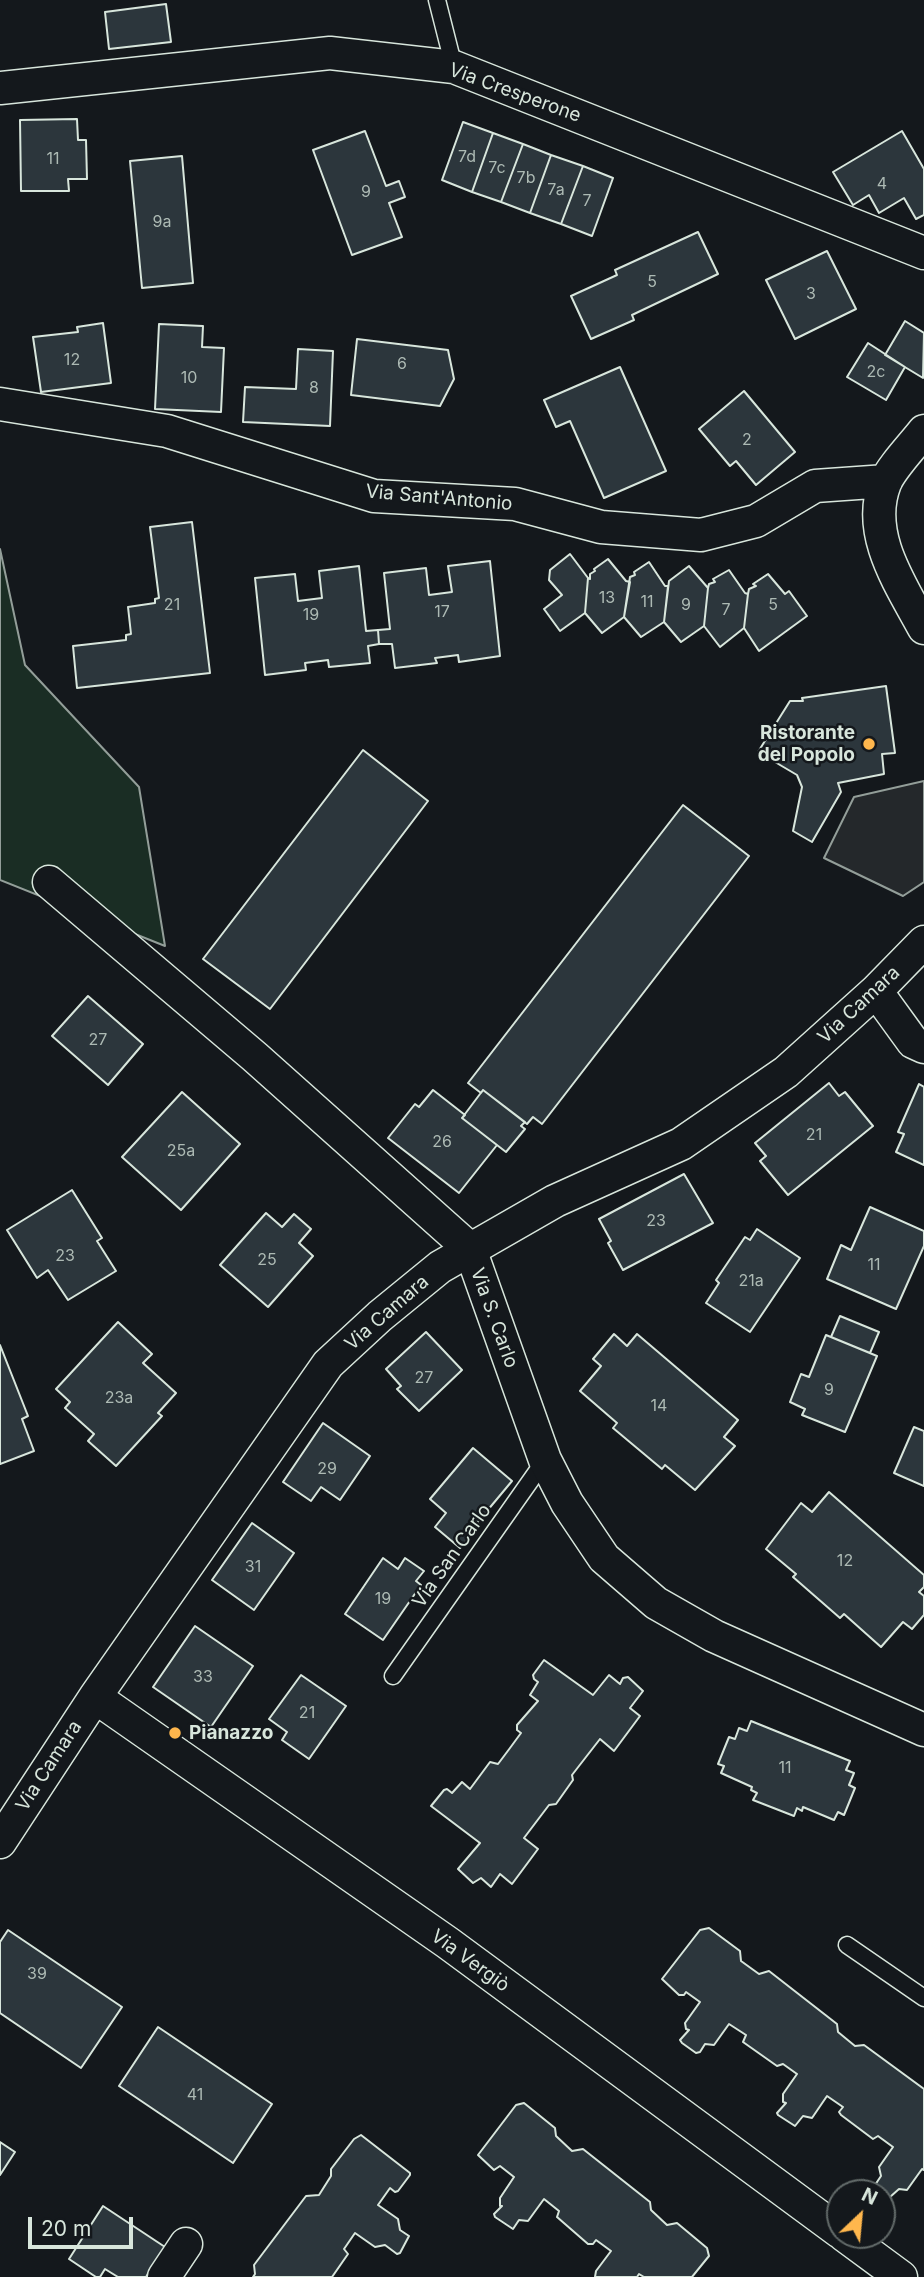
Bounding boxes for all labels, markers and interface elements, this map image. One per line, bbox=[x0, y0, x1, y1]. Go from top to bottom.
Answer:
street label: Via Cresperone bbox=[446, 59, 584, 127]
house number: 7d bbox=[458, 147, 476, 167]
house number: 11 bbox=[46, 149, 60, 169]
house number: 7c bbox=[488, 158, 506, 178]
house number: 7b bbox=[517, 168, 535, 188]
house number: 4 bbox=[877, 174, 887, 194]
house number: 7a bbox=[547, 180, 565, 200]
house number: 9 bbox=[361, 182, 371, 202]
house number: 7 bbox=[582, 191, 592, 211]
house number: 9a bbox=[153, 212, 171, 232]
house number: 5 bbox=[647, 272, 657, 292]
house number: 3 bbox=[806, 284, 816, 304]
house number: 12 bbox=[64, 350, 80, 370]
house number: 6 bbox=[397, 354, 407, 374]
house number: 2c bbox=[867, 362, 885, 382]
house number: 10 bbox=[181, 368, 197, 388]
house number: 8 bbox=[309, 378, 319, 398]
house number: 2 bbox=[742, 430, 752, 450]
street label: Via Sant'Antonio bbox=[365, 480, 513, 516]
house number: 13 bbox=[599, 588, 615, 608]
house number: 11 bbox=[640, 592, 654, 612]
house number: 21 bbox=[164, 595, 180, 615]
house number: 9 bbox=[681, 595, 691, 615]
house number: 5 bbox=[768, 595, 778, 615]
house number: 7 bbox=[721, 600, 731, 620]
house number: 17 bbox=[434, 602, 450, 622]
house number: 19 bbox=[303, 605, 319, 625]
place label: Ristorante del Popolo bbox=[758, 722, 855, 766]
marker: Ristorante del Popolo bbox=[861, 736, 877, 752]
street label: Via Camara bbox=[813, 961, 905, 1049]
house number: 27 bbox=[89, 1030, 107, 1050]
house number: 21 bbox=[806, 1125, 822, 1145]
house number: 26 bbox=[432, 1132, 452, 1152]
house number: 25a bbox=[167, 1141, 195, 1161]
house number: 23 bbox=[646, 1211, 666, 1231]
house number: 23 bbox=[55, 1246, 75, 1266]
house number: 25 bbox=[257, 1250, 277, 1270]
house number: 11 bbox=[867, 1255, 881, 1275]
street label: Via S. Carlo bbox=[465, 1265, 523, 1371]
street label: Via Camara bbox=[341, 1270, 433, 1356]
house number: 21a bbox=[738, 1271, 764, 1291]
house number: 27 bbox=[415, 1368, 433, 1388]
house number: 9 bbox=[824, 1380, 834, 1400]
house number: 23a bbox=[105, 1388, 133, 1408]
house number: 14 bbox=[651, 1396, 667, 1416]
house number: 29 bbox=[317, 1459, 337, 1479]
street label: Via San Carlo bbox=[408, 1500, 496, 1612]
house number: 12 bbox=[837, 1551, 853, 1571]
house number: 31 bbox=[245, 1557, 261, 1577]
house number: 19 bbox=[375, 1589, 391, 1609]
house number: 33 bbox=[193, 1667, 213, 1687]
house number: 21 bbox=[299, 1703, 315, 1723]
street label: Via Camara bbox=[11, 1716, 87, 1816]
place label: Pianazzo bbox=[189, 1722, 273, 1744]
marker: Pianazzo bbox=[167, 1725, 183, 1741]
house number: 11 bbox=[778, 1758, 792, 1778]
street label: Via Vergiò bbox=[426, 1925, 514, 1997]
house number: 39 bbox=[27, 1964, 47, 1984]
house number: 41 bbox=[187, 2085, 203, 2105]
north arrow bbox=[826, 2179, 896, 2249]
text: N bbox=[858, 2183, 881, 2210]
scale bar bbox=[32, 2204, 136, 2248]
text: 20 m bbox=[41, 2216, 91, 2241]

